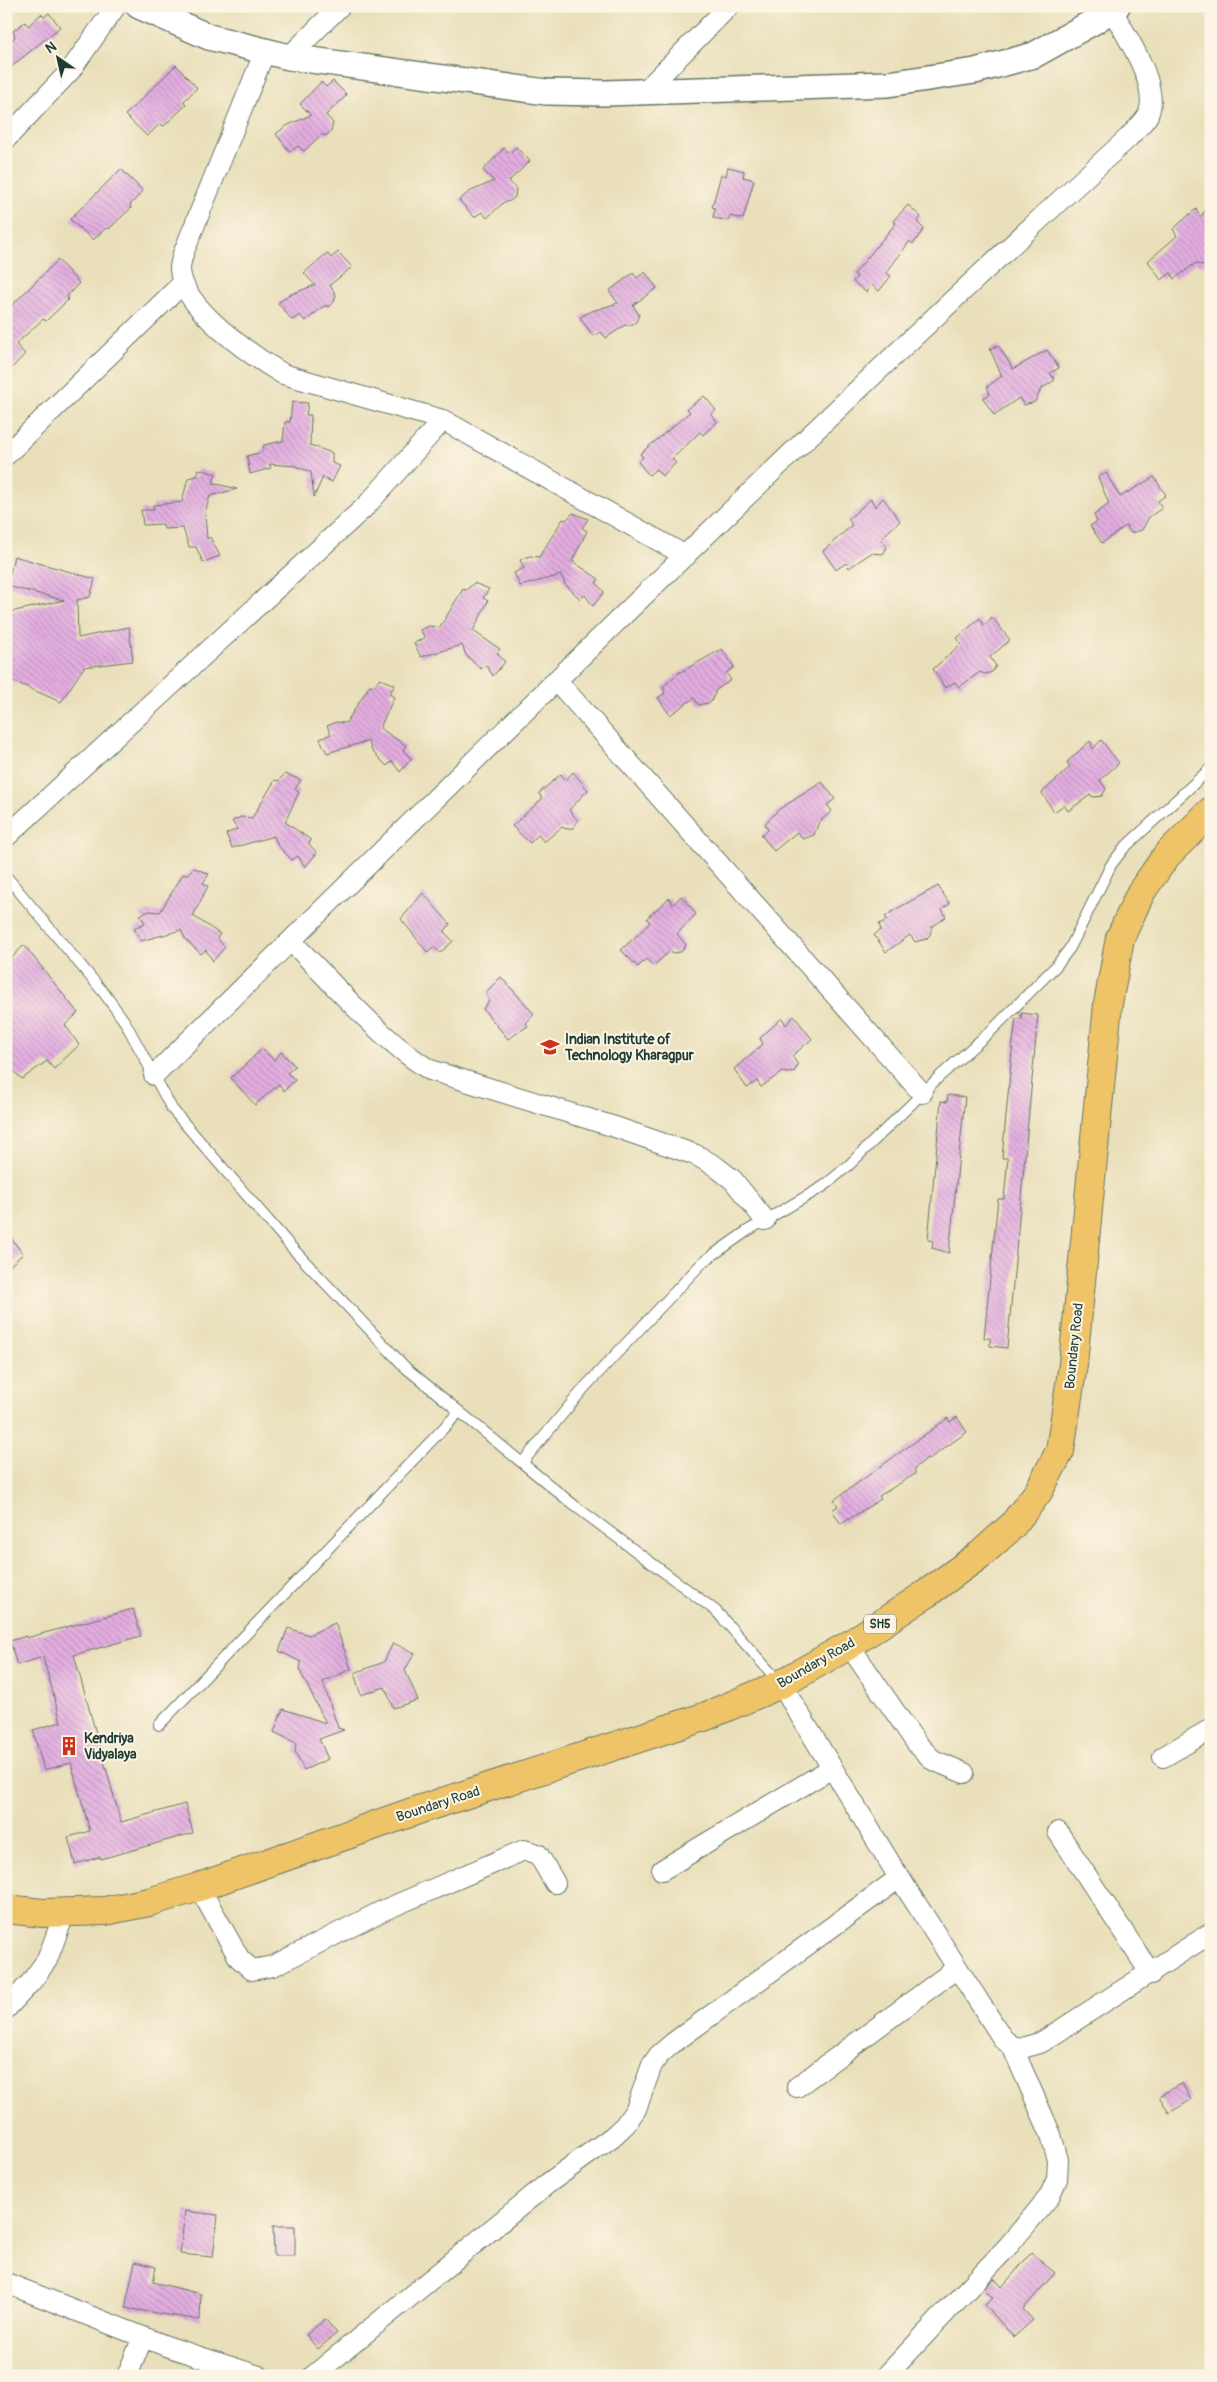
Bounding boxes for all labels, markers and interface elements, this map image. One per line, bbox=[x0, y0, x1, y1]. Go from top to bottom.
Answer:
north arrow bbox=[32, 32, 82, 82]
text: N bbox=[42, 38, 60, 57]
place label: Indian Institute of Technology Kharagpur bbox=[564, 1031, 695, 1064]
school or university icon: Indian Institute of Technology Kharagpur bbox=[539, 1036, 561, 1058]
street label: Boundary Road bbox=[1061, 1302, 1087, 1390]
road number: SH5 bbox=[864, 1615, 896, 1634]
street label: Boundary Road bbox=[774, 1634, 858, 1692]
place label: Kendriya Vidyalaya bbox=[84, 1730, 137, 1763]
building icon: Kendriya Vidyalaya bbox=[58, 1735, 80, 1757]
street label: Boundary Road bbox=[394, 1782, 482, 1825]

